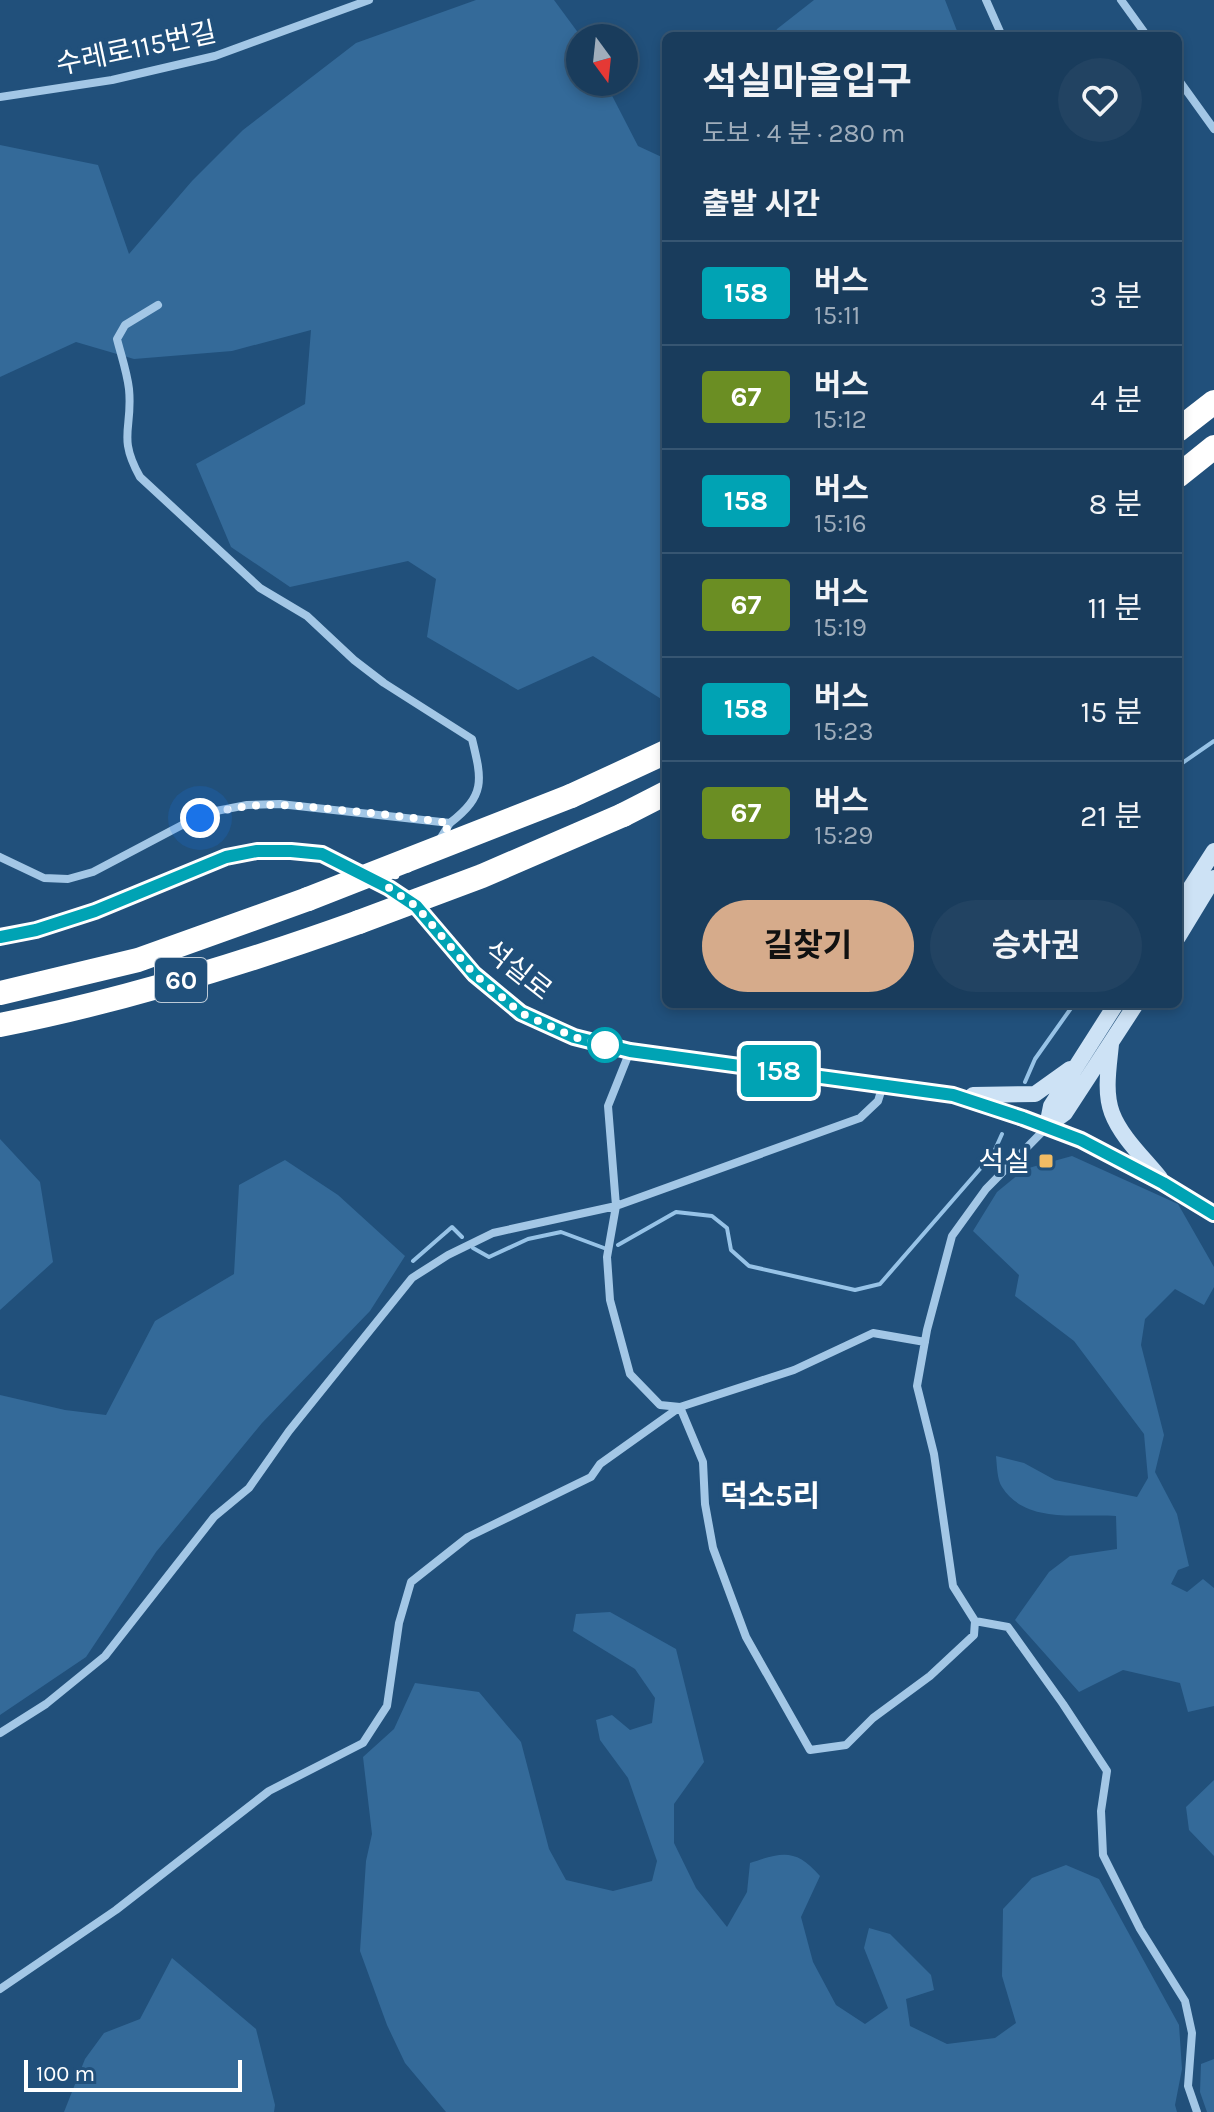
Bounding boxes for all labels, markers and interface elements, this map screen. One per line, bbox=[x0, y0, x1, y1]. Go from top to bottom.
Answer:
street label: 수레로115번길 bbox=[53, 15, 219, 81]
north arrow bbox=[566, 24, 638, 96]
map controls bbox=[566, 24, 638, 96]
button: heart bbox=[1058, 58, 1142, 142]
text: 석실마을입구 bbox=[702, 59, 912, 104]
text: 도보 · 4 분 · 280 m bbox=[702, 118, 905, 149]
text: 출발 시간 bbox=[702, 186, 820, 222]
text: 버스 bbox=[814, 263, 869, 299]
text: 158 bbox=[724, 276, 768, 309]
text: 3 분 bbox=[1090, 278, 1142, 314]
text: 15:11 bbox=[814, 300, 860, 331]
text: 버스 bbox=[814, 367, 869, 403]
text: 67 bbox=[731, 380, 761, 413]
text: 4 분 bbox=[1091, 382, 1142, 418]
text: 15:12 bbox=[814, 404, 867, 435]
text: 버스 bbox=[814, 471, 869, 507]
text: 158 bbox=[724, 484, 768, 517]
text: 8 분 bbox=[1089, 486, 1142, 522]
text: 15:16 bbox=[814, 508, 867, 539]
text: 버스 bbox=[814, 575, 869, 611]
text: 67 bbox=[731, 588, 761, 621]
text: 11 분 bbox=[1087, 590, 1142, 626]
text: 15:19 bbox=[814, 612, 867, 643]
text: 버스 bbox=[814, 679, 869, 715]
text: 158 bbox=[724, 692, 768, 725]
text: 15 분 bbox=[1080, 694, 1142, 730]
text: 15:23 bbox=[814, 716, 874, 747]
text: 버스 bbox=[814, 783, 869, 819]
text: 67 bbox=[731, 796, 761, 829]
your location bbox=[180, 798, 220, 838]
text: 21 분 bbox=[1080, 798, 1142, 834]
text: 15:29 bbox=[814, 820, 873, 851]
button: 길찾기 bbox=[702, 900, 914, 992]
button: 승차권 bbox=[930, 900, 1142, 992]
street label: 석실로 bbox=[477, 933, 559, 1007]
road number: 60 bbox=[155, 958, 207, 1002]
unlabelled marker bbox=[588, 1028, 622, 1062]
line badge: 158 bbox=[733, 1045, 825, 1097]
text: 158 bbox=[757, 1054, 801, 1087]
place label: 석실 bbox=[978, 1145, 1030, 1178]
marker: 석실 bbox=[1037, 1152, 1055, 1170]
district label: 덕소5리 bbox=[720, 1478, 820, 1514]
scale bar bbox=[24, 2056, 242, 2092]
text: 100 m bbox=[36, 2061, 95, 2087]

